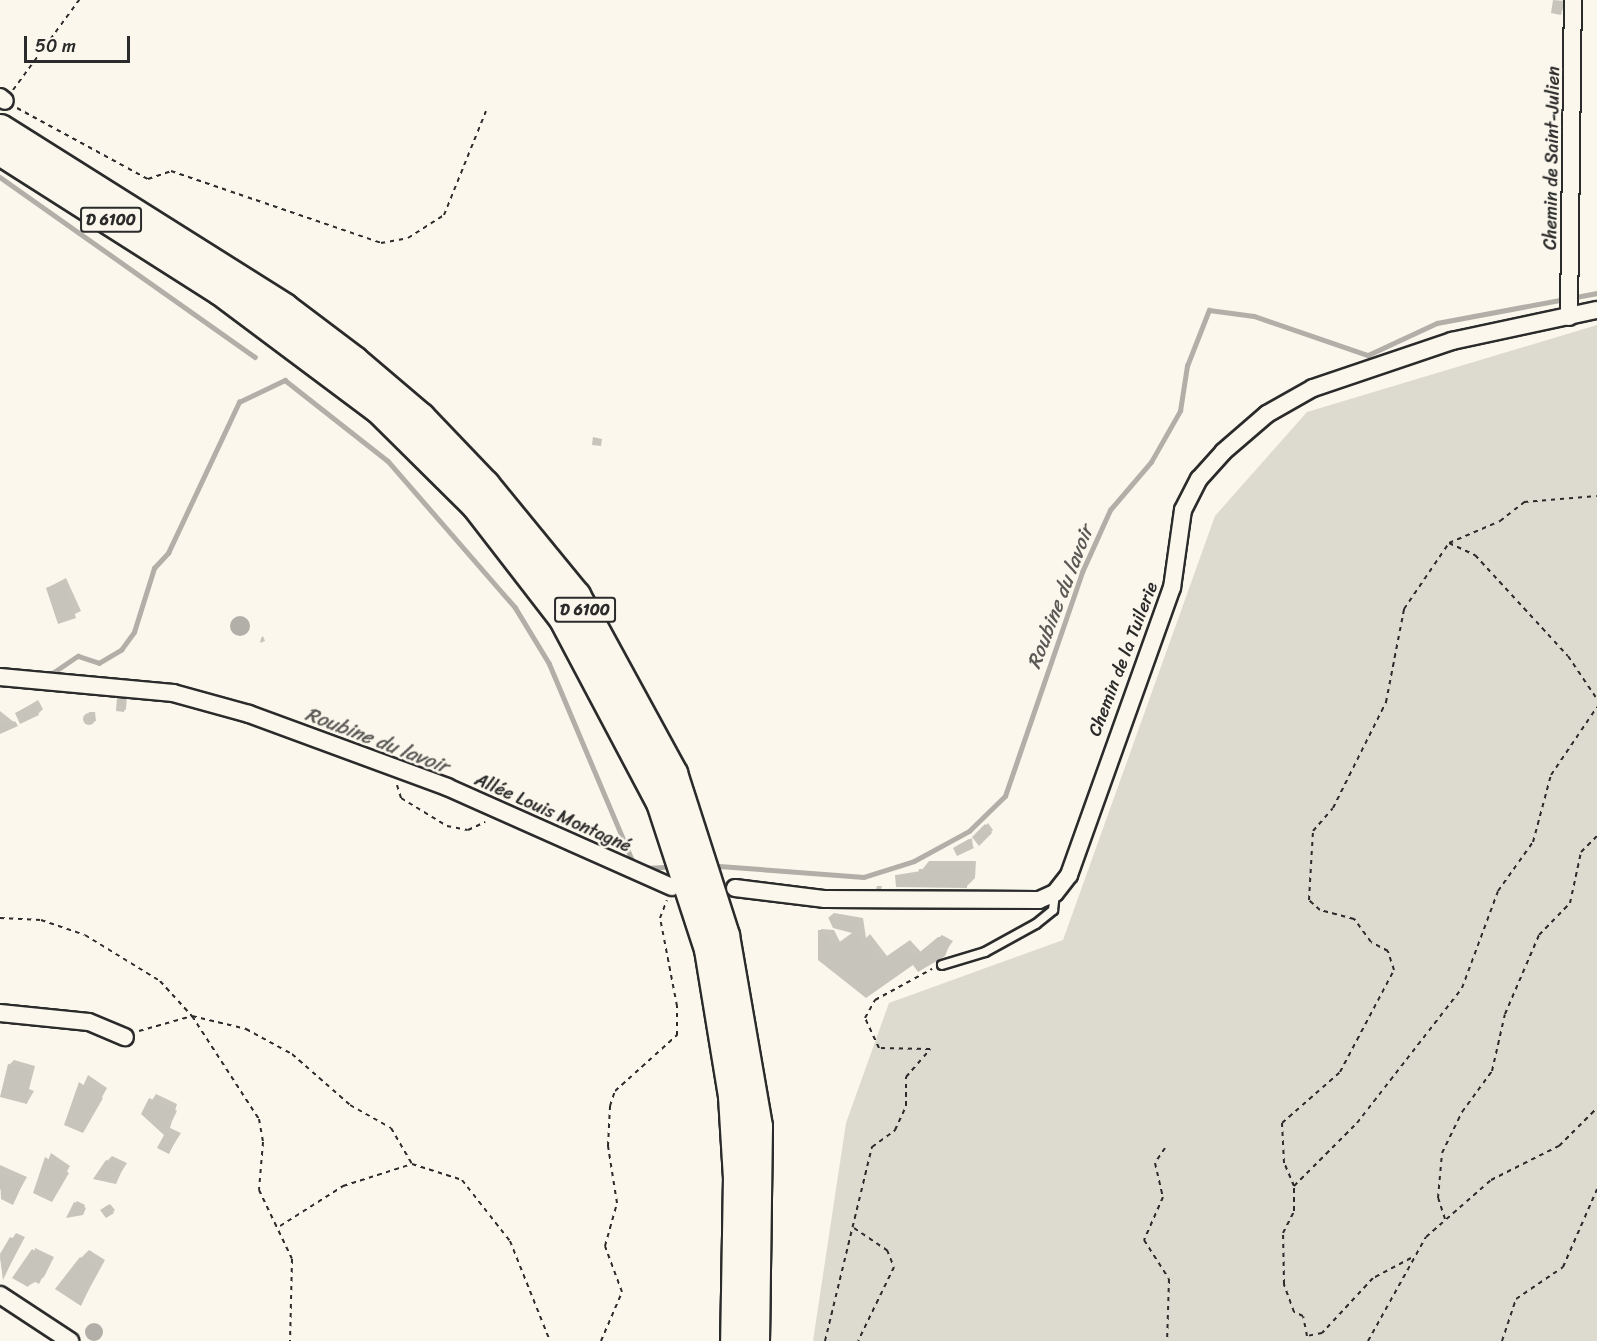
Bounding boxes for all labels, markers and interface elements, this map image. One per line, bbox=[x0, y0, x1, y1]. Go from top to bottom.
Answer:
scale bar bbox=[27, 24, 134, 62]
text: 50 m bbox=[35, 30, 76, 62]
street label: Chemin de Saint-Julien bbox=[1540, 65, 1564, 251]
road number: D 6100 bbox=[80, 207, 142, 233]
water label: Roubine du lavoir bbox=[1022, 522, 1098, 672]
street label: Chemin de la Tuilerie bbox=[1084, 579, 1162, 739]
road number: D 6100 bbox=[554, 597, 616, 623]
water label: Roubine du lavoir bbox=[302, 702, 452, 778]
street label: Allée Louis Montagné bbox=[472, 769, 634, 857]

